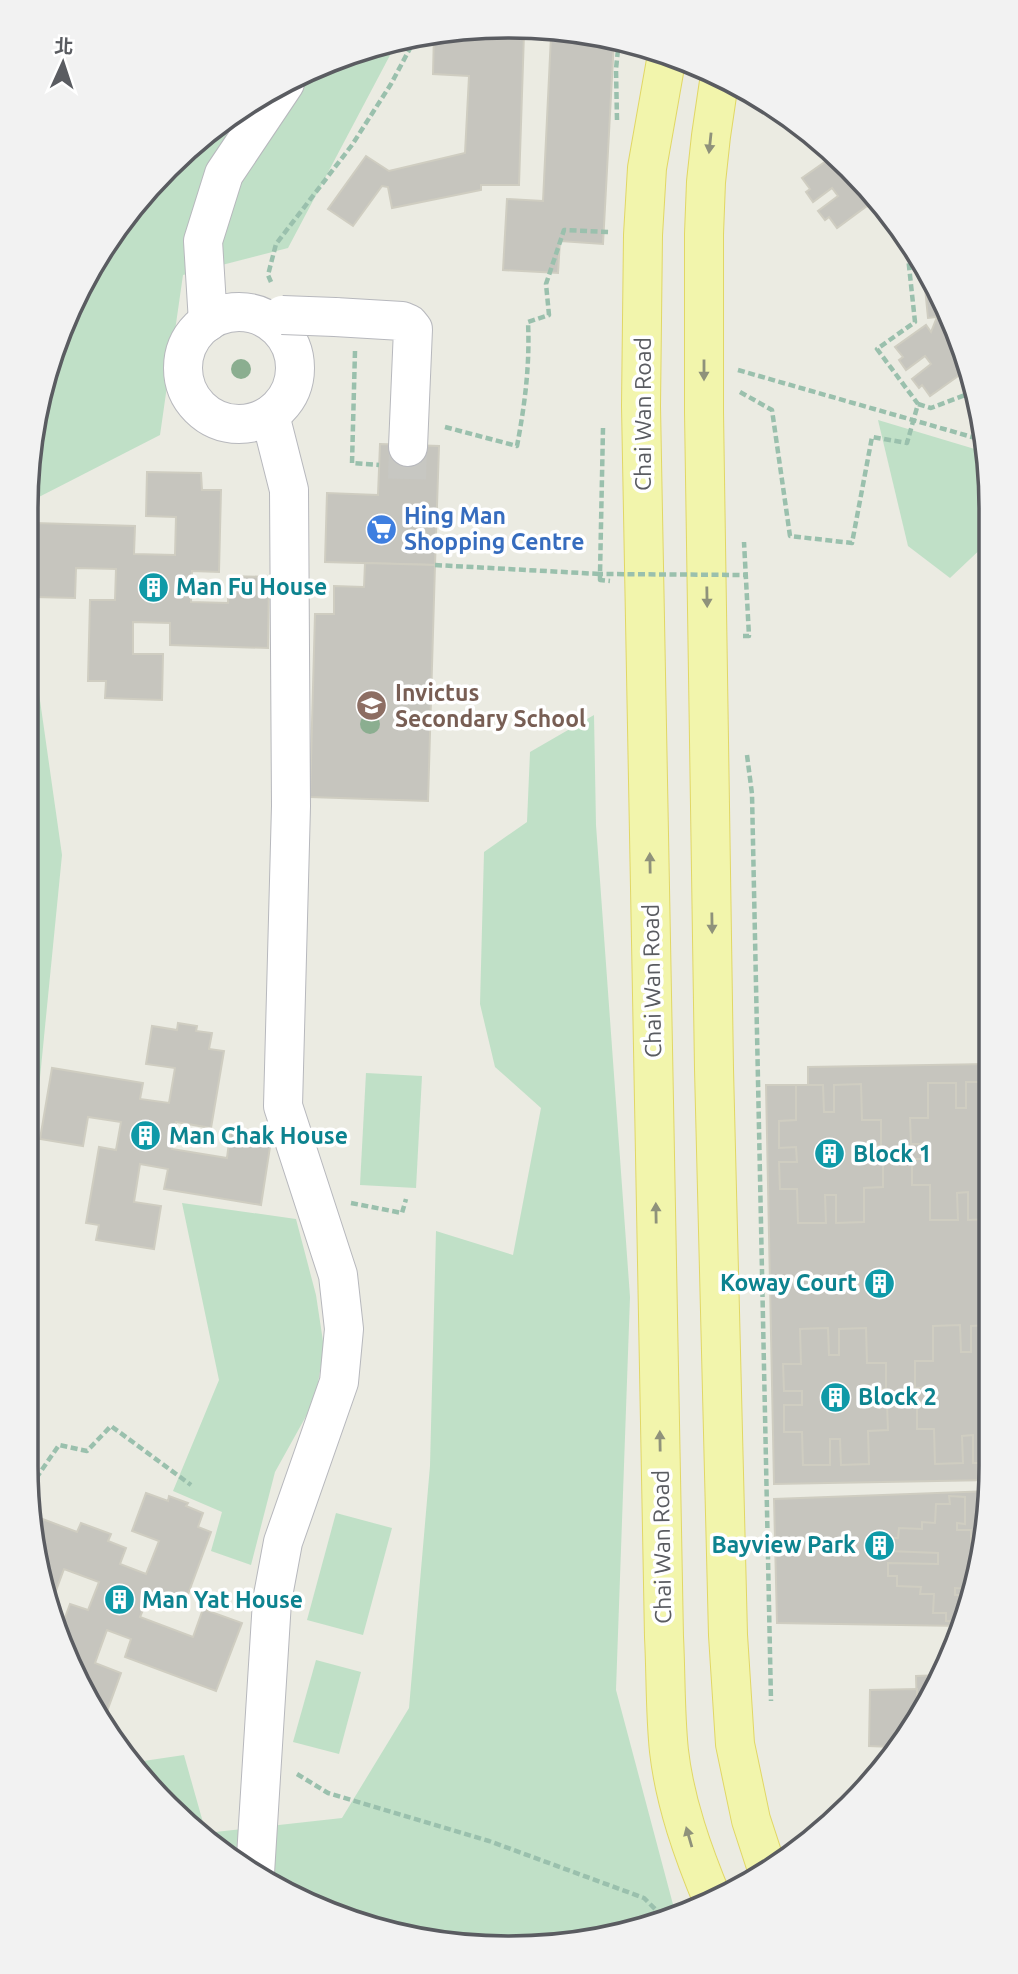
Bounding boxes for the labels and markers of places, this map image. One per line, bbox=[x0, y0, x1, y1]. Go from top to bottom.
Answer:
place label: Hing Man Shopping Centre bbox=[404, 503, 584, 554]
supermarket icon: Hing Man Shopping Centre bbox=[364, 512, 398, 546]
building icon: Man Fu House bbox=[136, 570, 170, 604]
place label: Man Fu House bbox=[176, 574, 327, 599]
place label: Invictus Secondary School bbox=[395, 680, 586, 731]
school or university icon: Invictus Secondary School bbox=[355, 689, 389, 723]
building icon: Man Chak House bbox=[129, 1119, 163, 1153]
place label: Man Chak House bbox=[169, 1123, 348, 1148]
building icon: Block 1 bbox=[813, 1137, 847, 1171]
place label: Block 1 bbox=[853, 1141, 932, 1166]
building icon: Koway Court bbox=[863, 1266, 897, 1300]
place label: Koway Court bbox=[720, 1270, 857, 1295]
building icon: Block 2 bbox=[818, 1380, 852, 1414]
place label: Block 2 bbox=[858, 1384, 937, 1409]
building icon: Bayview Park bbox=[862, 1528, 896, 1562]
place label: Bayview Park bbox=[711, 1532, 856, 1557]
building icon: Man Yat House bbox=[102, 1583, 136, 1617]
place label: Man Yat House bbox=[142, 1587, 303, 1612]

